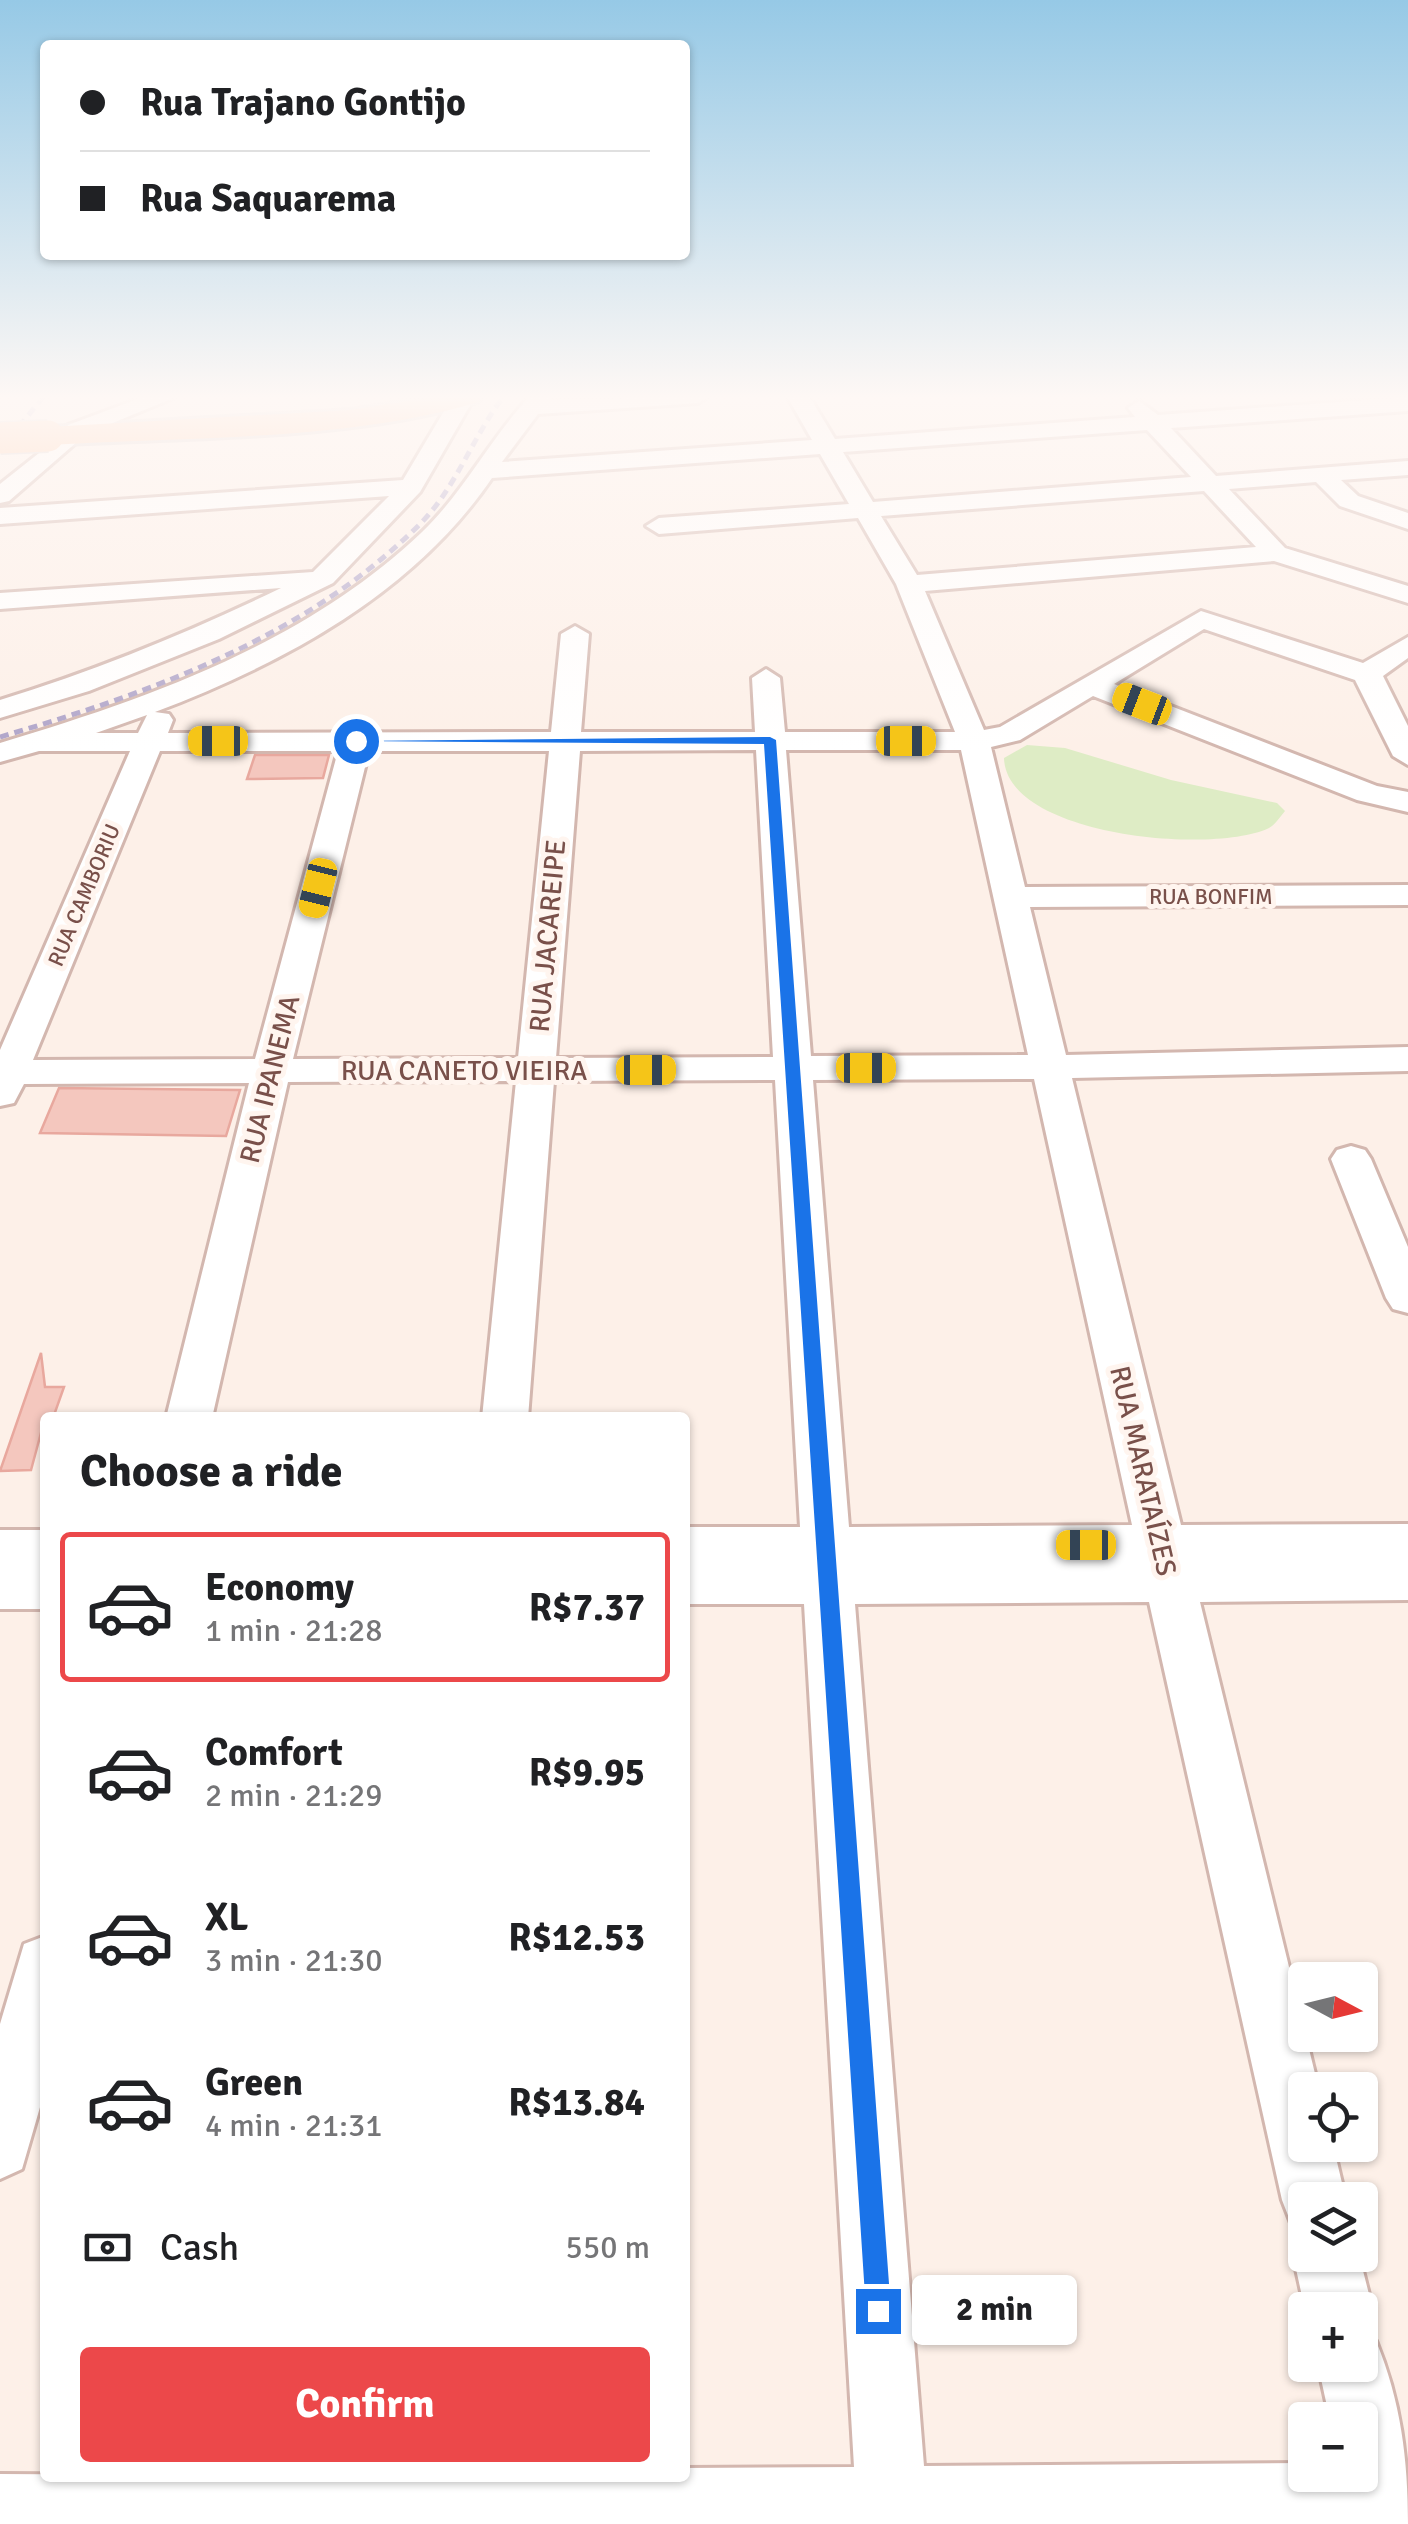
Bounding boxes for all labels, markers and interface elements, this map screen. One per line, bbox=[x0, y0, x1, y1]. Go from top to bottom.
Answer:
text: Rua Trajano Gontijo bbox=[140, 79, 466, 126]
text: Rua Saquarema bbox=[140, 175, 396, 222]
car bbox=[1109, 679, 1175, 729]
route start bbox=[334, 719, 379, 764]
car bbox=[188, 726, 248, 756]
car bbox=[876, 726, 936, 756]
street label: RUA CAMBORIU bbox=[42, 820, 126, 970]
street label: RUA JACAREIPE bbox=[523, 838, 573, 1034]
car bbox=[296, 855, 340, 921]
street label: RUA BONFIM bbox=[1149, 883, 1273, 910]
street label: RUA IPANEMA bbox=[233, 991, 307, 1167]
car bbox=[836, 1053, 896, 1083]
street label: RUA CANETO VIEIRA bbox=[341, 1054, 587, 1088]
car bbox=[616, 1055, 676, 1085]
street label: RUA MARATAÍZES bbox=[1102, 1363, 1184, 1579]
text: Choose a ride bbox=[80, 1444, 343, 1499]
car bbox=[1056, 1530, 1116, 1560]
icon: car bbox=[85, 1562, 175, 1652]
text: Economy bbox=[205, 1564, 354, 1611]
text: R$7.37 bbox=[529, 1584, 645, 1631]
text: 1 min · 21:28 bbox=[205, 1611, 383, 1650]
icon: car bbox=[85, 1727, 175, 1817]
text: Comfort bbox=[205, 1729, 343, 1776]
text: R$9.95 bbox=[529, 1749, 645, 1796]
text: 2 min · 21:29 bbox=[205, 1776, 383, 1815]
icon: car bbox=[85, 1892, 175, 1982]
text: XL bbox=[205, 1894, 248, 1941]
text: R$12.53 bbox=[508, 1914, 645, 1961]
text: 3 min · 21:30 bbox=[205, 1941, 383, 1980]
north arrow bbox=[1288, 1962, 1378, 2052]
map controls bbox=[1288, 1962, 1378, 2492]
icon: car bbox=[85, 2057, 175, 2147]
text: Green bbox=[205, 2059, 303, 2106]
button: locate bbox=[1288, 2072, 1378, 2162]
text: R$13.84 bbox=[508, 2079, 645, 2126]
text: 4 min · 21:31 bbox=[205, 2106, 383, 2145]
button: layers bbox=[1288, 2182, 1378, 2272]
icon: cash bbox=[80, 2220, 135, 2275]
text: Cash bbox=[160, 2224, 239, 2271]
text: 550 m bbox=[566, 2228, 650, 2267]
callout: 2 min bbox=[913, 2276, 1078, 2346]
route end bbox=[856, 2289, 901, 2334]
text: 2 min bbox=[956, 2290, 1033, 2329]
button: + bbox=[1288, 2292, 1378, 2382]
button: Confirm bbox=[80, 2347, 650, 2462]
button: − bbox=[1288, 2402, 1378, 2492]

